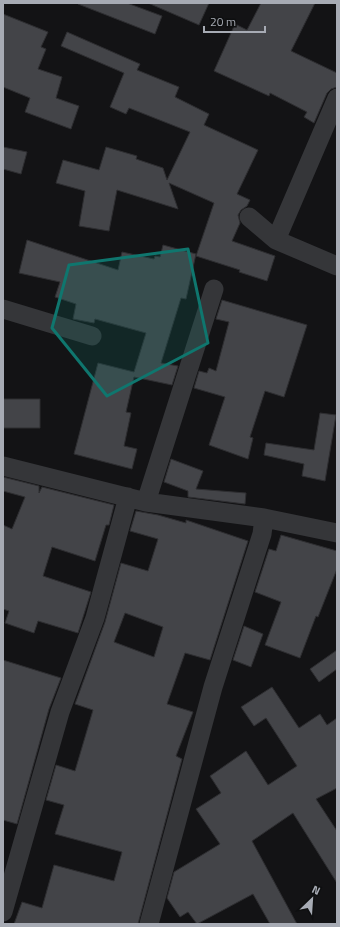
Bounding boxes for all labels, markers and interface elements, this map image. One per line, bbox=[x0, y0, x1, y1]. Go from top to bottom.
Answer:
scale bar bbox=[204, 8, 265, 34]
text: 20 m bbox=[210, 12, 236, 31]
north arrow bbox=[292, 879, 332, 919]
text: N bbox=[309, 881, 323, 899]

